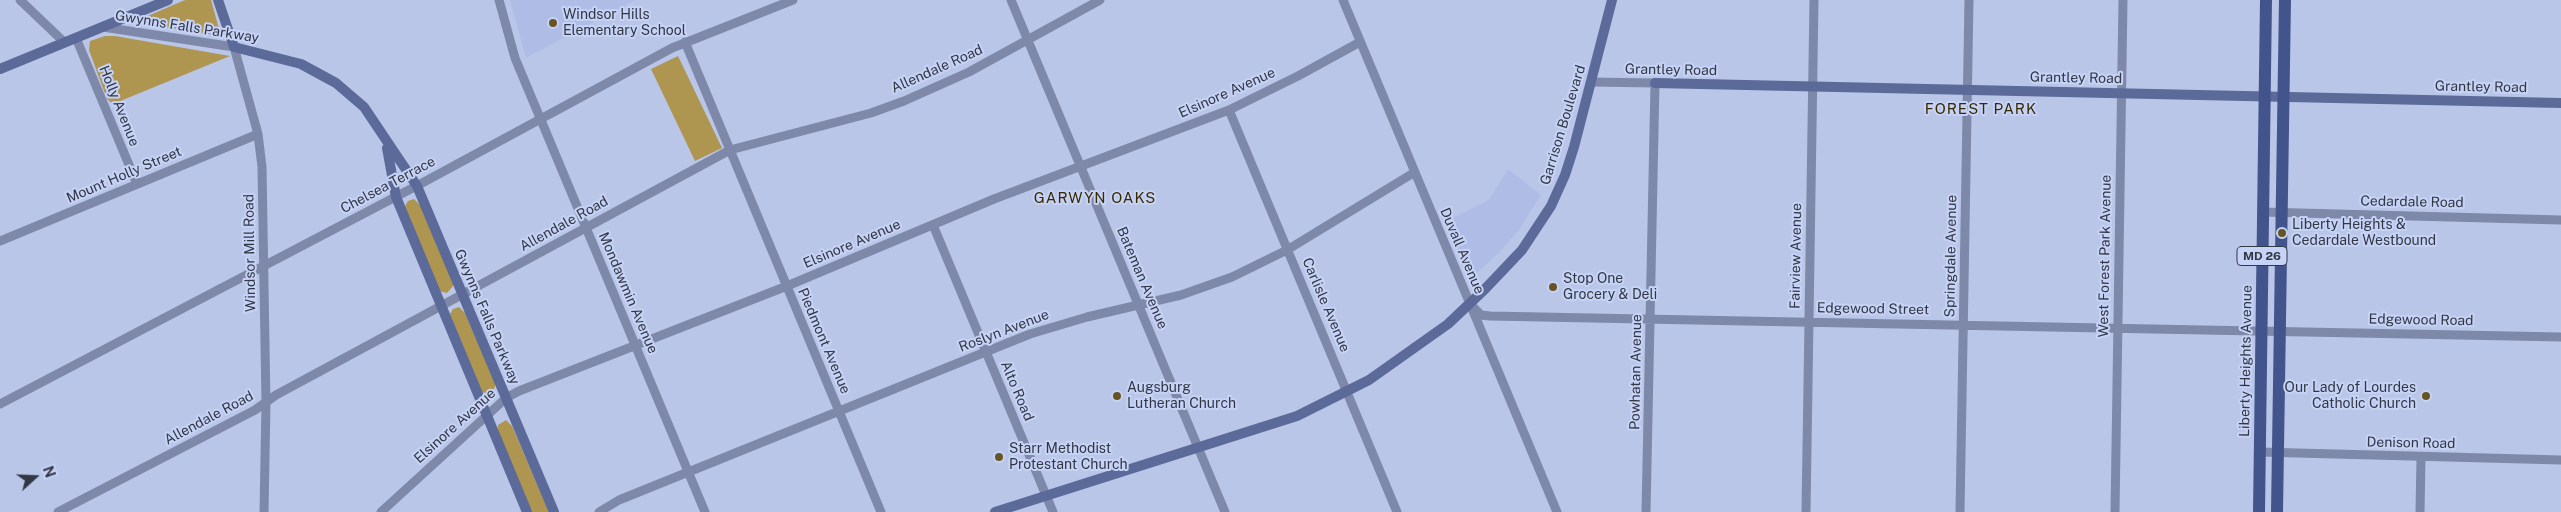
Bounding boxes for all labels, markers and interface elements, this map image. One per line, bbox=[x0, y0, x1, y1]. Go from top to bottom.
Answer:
street label: Gwynns Falls Parkway bbox=[114, 7, 260, 47]
place label: Windsor Hills Elementary School bbox=[563, 7, 686, 40]
marker: Windsor Hills Elementary School bbox=[547, 17, 559, 29]
street label: Allendale Road bbox=[889, 41, 985, 97]
street label: Grantley Road bbox=[1625, 61, 1717, 79]
street label: Holly Avenue bbox=[95, 63, 143, 149]
street label: Garrison Boulevard bbox=[1537, 63, 1589, 187]
street label: Elsinore Avenue bbox=[1176, 64, 1278, 122]
street label: Grantley Road bbox=[2030, 69, 2122, 87]
street label: Grantley Road bbox=[2435, 78, 2527, 96]
district label: FOREST PARK bbox=[1923, 100, 2039, 118]
street label: Mount Holly Street bbox=[64, 143, 184, 207]
street label: Chelsea Terrace bbox=[338, 153, 438, 217]
street label: West Forest Park Avenue bbox=[2095, 174, 2115, 338]
district label: GARWYN OAKS bbox=[1032, 189, 1158, 207]
street label: Allendale Road bbox=[517, 193, 611, 255]
street label: Cedardale Road bbox=[2360, 193, 2464, 211]
street label: Windsor Mill Road bbox=[241, 194, 259, 312]
street label: Springdale Avenue bbox=[1942, 195, 1960, 317]
street label: Fairview Avenue bbox=[1787, 203, 1805, 309]
street label: Duvall Avenue bbox=[1436, 205, 1488, 297]
street label: Elsinore Avenue bbox=[801, 216, 903, 272]
place label: Liberty Heights & Cedardale Westbound bbox=[2292, 217, 2436, 250]
street label: Bateman Avenue bbox=[1113, 224, 1171, 332]
marker: Liberty Heights & Cedardale Westbound bbox=[2276, 227, 2288, 239]
street label: Mondawmin Avenue bbox=[595, 230, 661, 356]
street label: Gwynns Falls Parkway bbox=[451, 247, 523, 387]
road number: MD 26 bbox=[2237, 247, 2287, 266]
street label: Carlisle Avenue bbox=[1299, 255, 1353, 355]
place label: Stop One Grocery & Deli bbox=[1563, 271, 1657, 304]
marker: Stop One Grocery & Deli bbox=[1547, 281, 1559, 293]
street label: Piedmont Avenue bbox=[794, 285, 854, 397]
street label: Liberty Heights Avenue bbox=[2236, 285, 2256, 437]
street label: Edgewood Street bbox=[1817, 300, 1929, 318]
street label: Roslyn Avenue bbox=[957, 306, 1051, 356]
street label: Edgewood Road bbox=[2368, 311, 2474, 329]
street label: Powhatan Avenue bbox=[1627, 314, 1645, 430]
street label: Alto Road bbox=[997, 359, 1037, 423]
place label: Augsburg Lutheran Church bbox=[1127, 380, 1236, 412]
place label: Our Lady of Lourdes Catholic Church bbox=[2285, 380, 2416, 412]
street label: Elsinore Avenue bbox=[411, 385, 499, 467]
street label: Allendale Road bbox=[162, 387, 256, 449]
marker: Augsburg Lutheran Church bbox=[1111, 390, 1123, 402]
marker: Our Lady of Lourdes Catholic Church bbox=[2420, 390, 2432, 402]
street label: Denison Road bbox=[2366, 434, 2456, 452]
place label: Starr Methodist Protestant Church bbox=[1009, 441, 1128, 474]
marker: Starr Methodist Protestant Church bbox=[993, 451, 1005, 463]
north arrow bbox=[10, 452, 60, 502]
text: N bbox=[40, 464, 58, 480]

